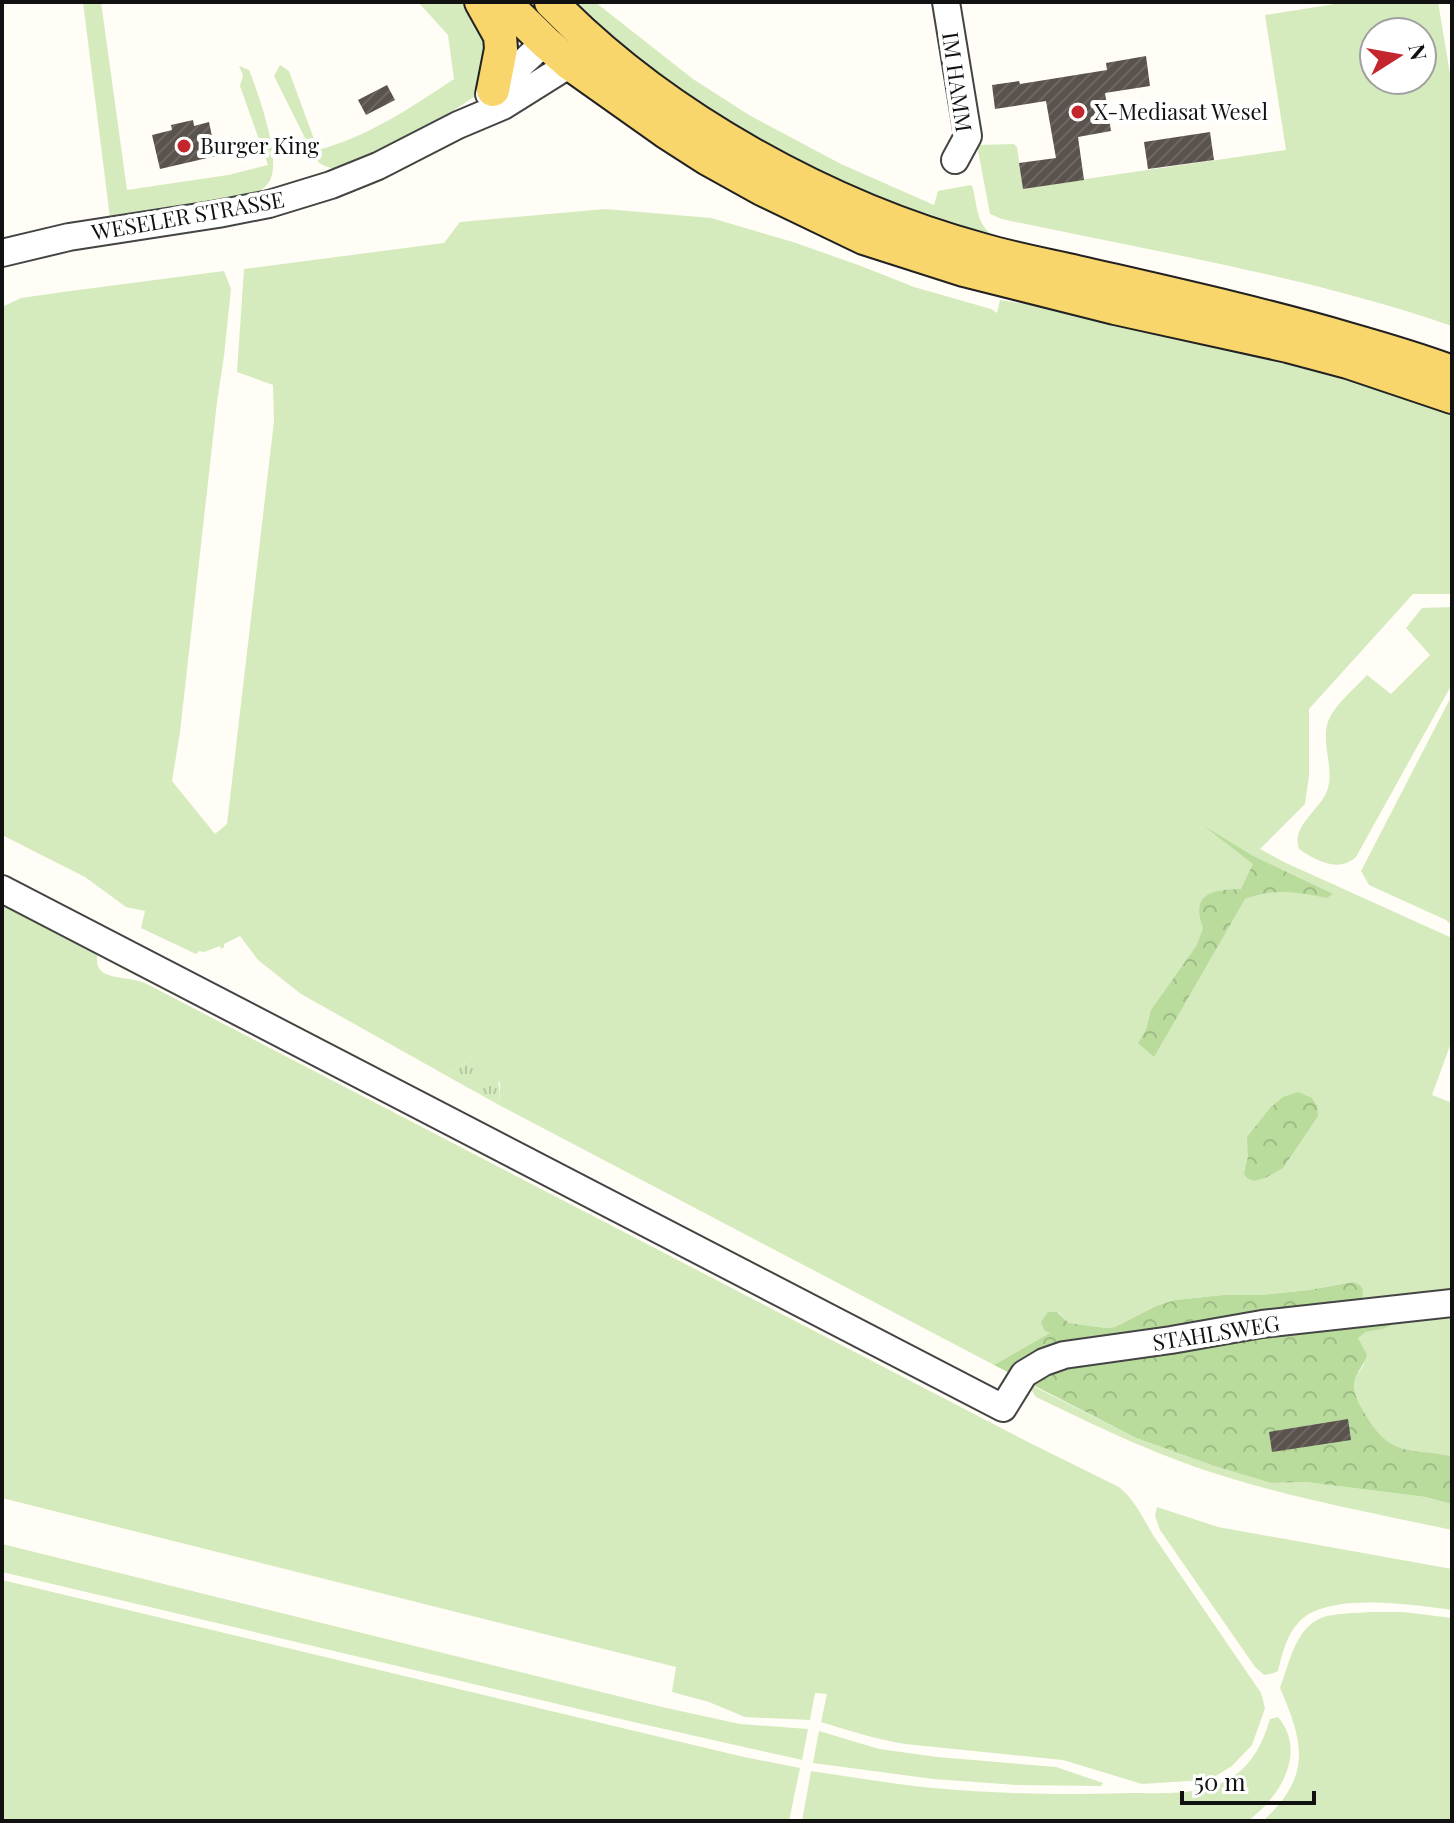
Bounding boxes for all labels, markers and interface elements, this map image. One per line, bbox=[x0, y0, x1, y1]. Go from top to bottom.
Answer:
north arrow bbox=[1358, 16, 1438, 96]
street label: IM HAMM bbox=[936, 30, 980, 134]
text: N bbox=[1402, 41, 1435, 63]
place label: X-Mediasat Wesel bbox=[1094, 96, 1268, 126]
marker: X-Mediasat Wesel bbox=[1069, 103, 1087, 121]
place label: Burger King bbox=[200, 130, 319, 160]
marker: Burger King bbox=[175, 137, 193, 155]
street label: WESELER STRASSE bbox=[88, 183, 287, 247]
street label: STAHLSWEG bbox=[1150, 1307, 1281, 1357]
scale bar bbox=[1182, 1755, 1314, 1805]
text: 50 m bbox=[1194, 1765, 1246, 1797]

